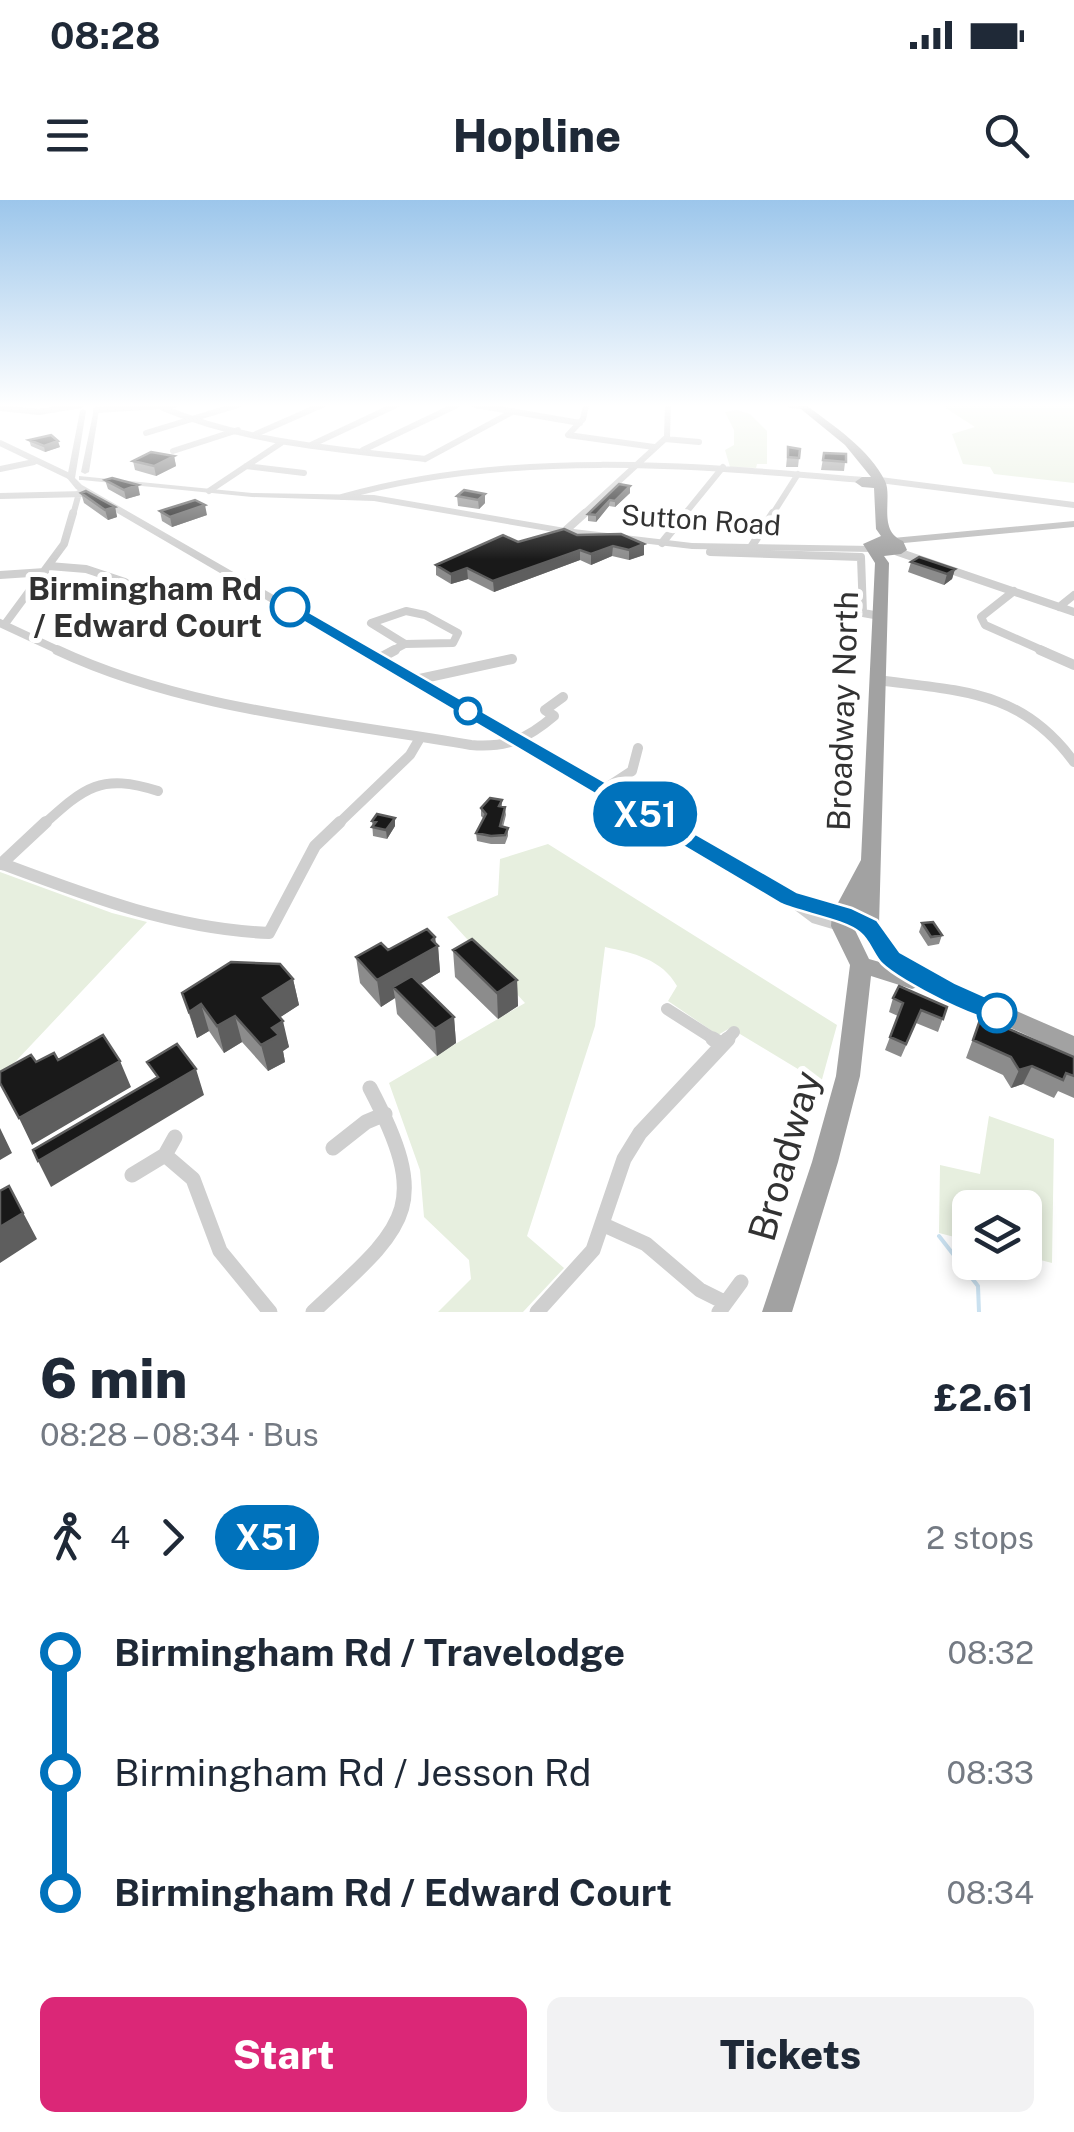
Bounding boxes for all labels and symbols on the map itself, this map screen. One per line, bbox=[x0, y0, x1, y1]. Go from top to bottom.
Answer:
street label: Sutton Road bbox=[620, 497, 782, 542]
place label: Birmingham Rd / Edward Court bbox=[28, 570, 262, 644]
marker: Birmingham Rd / Edward Court bbox=[271, 588, 309, 626]
street label: Broadway North bbox=[820, 590, 865, 831]
unlabelled marker bbox=[455, 698, 481, 724]
line badge: X51 bbox=[588, 782, 702, 846]
unlabelled marker bbox=[978, 994, 1016, 1032]
street label: Broadway bbox=[739, 1066, 830, 1246]

